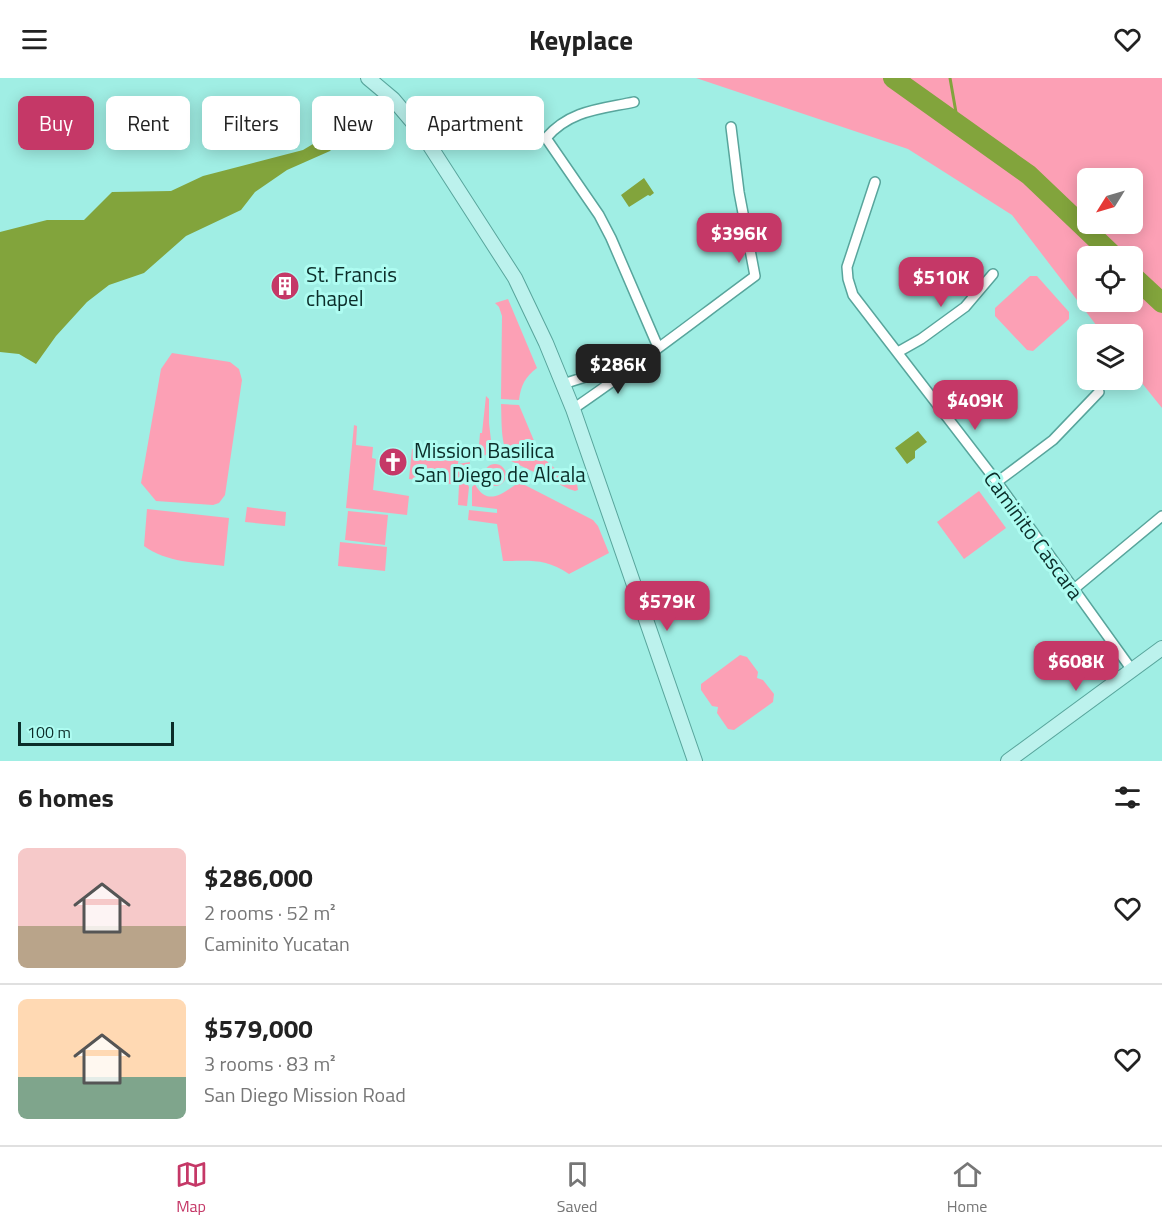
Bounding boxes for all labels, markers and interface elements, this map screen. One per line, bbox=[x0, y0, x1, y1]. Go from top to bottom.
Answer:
text: Keyplace bbox=[529, 19, 633, 60]
icon: menu bbox=[18, 23, 51, 56]
icon: heart bbox=[1111, 23, 1144, 56]
chip: Buy bbox=[18, 96, 94, 150]
chip: Rent bbox=[106, 96, 190, 150]
chip: Filters bbox=[202, 96, 300, 150]
chip: New bbox=[312, 96, 394, 150]
chip: Apartment bbox=[406, 96, 544, 150]
north arrow bbox=[1077, 168, 1143, 234]
map controls bbox=[1077, 168, 1143, 390]
pin: $396K bbox=[697, 213, 781, 264]
text: $396K bbox=[711, 217, 767, 248]
button: locate bbox=[1077, 246, 1143, 312]
pin: $510K bbox=[899, 257, 983, 308]
place label: St. Francis chapel bbox=[306, 258, 397, 314]
text: $510K bbox=[913, 261, 969, 292]
building icon: St. Francis chapel bbox=[269, 270, 301, 302]
button: layers bbox=[1077, 324, 1143, 390]
pin: $286K bbox=[576, 344, 660, 395]
text: $286K bbox=[590, 348, 646, 379]
pin: $409K bbox=[933, 380, 1017, 431]
text: $409K bbox=[947, 384, 1003, 415]
place label: Mission Basilica San Diego de Alcala bbox=[414, 434, 586, 490]
church icon: Mission Basilica San Diego de Alcala bbox=[377, 446, 409, 478]
street label: Caminito Cascara bbox=[976, 464, 1092, 606]
pin: $579K bbox=[625, 581, 709, 632]
text: $579K bbox=[639, 585, 695, 616]
pin: $608K bbox=[1034, 641, 1118, 692]
text: $608K bbox=[1048, 645, 1104, 676]
scale bar bbox=[18, 719, 174, 746]
text: 100 m bbox=[27, 720, 71, 744]
text: 6 homes bbox=[18, 778, 114, 817]
icon: filters bbox=[1111, 781, 1144, 814]
text: $286,000 bbox=[204, 858, 313, 897]
icon: home bbox=[66, 872, 138, 944]
icon: heart bbox=[1111, 892, 1144, 925]
text: 2 rooms · 52 m² bbox=[204, 897, 336, 928]
text: Caminito Yucatan bbox=[204, 928, 350, 959]
text: $579,000 bbox=[204, 1009, 313, 1048]
icon: home bbox=[66, 1023, 138, 1095]
icon: heart bbox=[1111, 1043, 1144, 1076]
text: 3 rooms · 83 m² bbox=[204, 1048, 336, 1079]
text: San Diego Mission Road bbox=[204, 1079, 406, 1110]
tab: Map bbox=[175, 1158, 208, 1218]
tab: Saved bbox=[557, 1158, 598, 1218]
tab: Home bbox=[947, 1158, 987, 1218]

